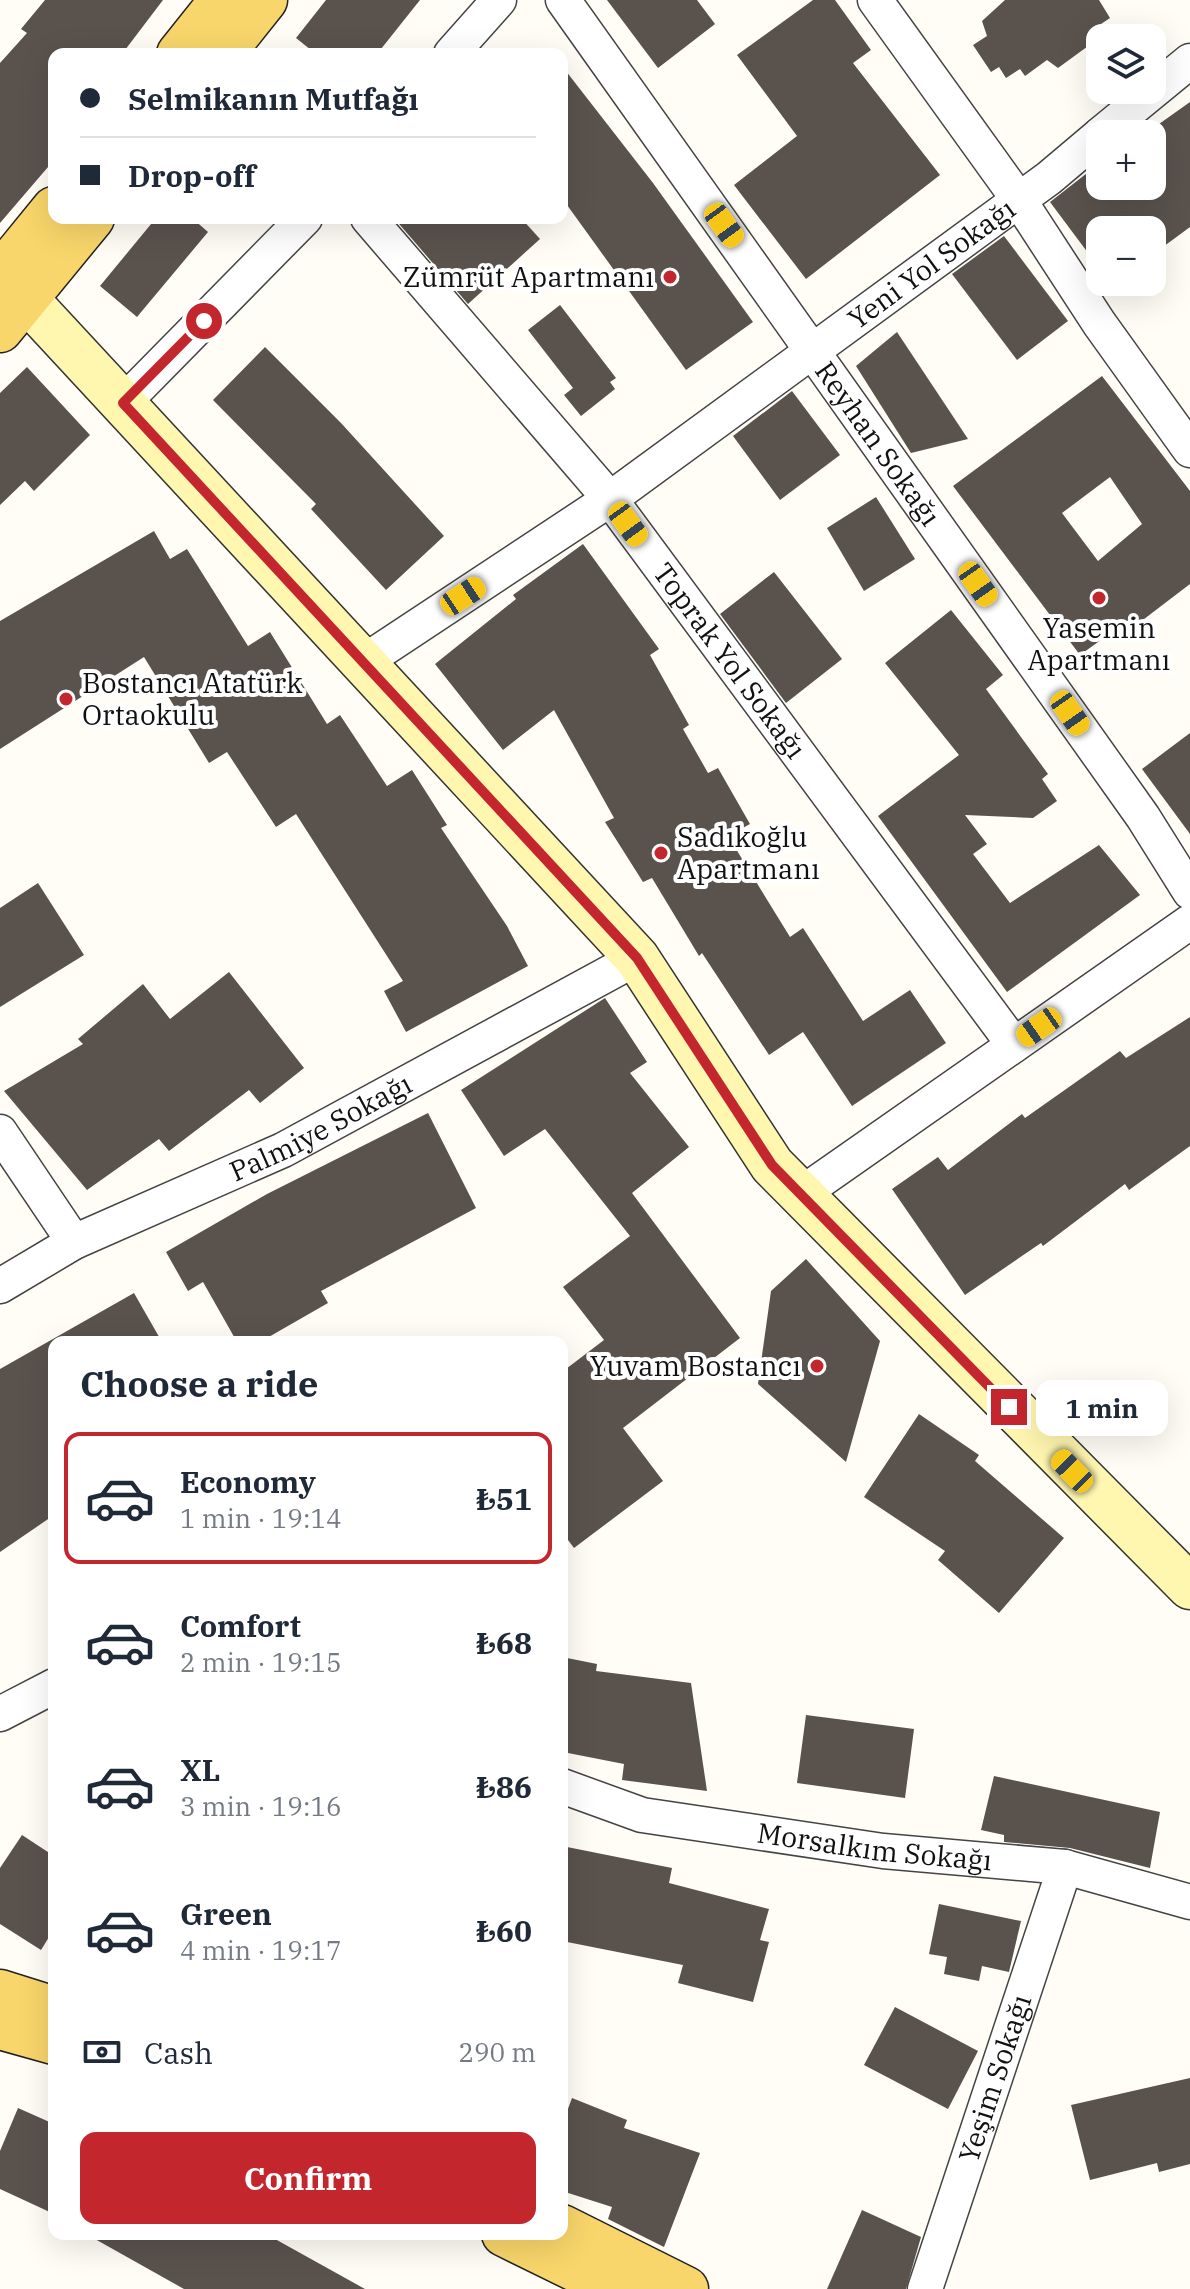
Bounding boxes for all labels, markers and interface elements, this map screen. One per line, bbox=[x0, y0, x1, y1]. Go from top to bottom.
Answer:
map controls bbox=[1086, 24, 1166, 296]
button: layers bbox=[1086, 24, 1166, 104]
text: Selmikanın Mutfağı bbox=[128, 79, 419, 118]
button: + bbox=[1086, 120, 1166, 200]
text: Drop-off bbox=[128, 156, 256, 195]
street label: Yeni Yol Sokağı bbox=[840, 190, 1022, 337]
car bbox=[700, 199, 748, 251]
button: − bbox=[1086, 216, 1166, 296]
place label: Zümrüt Apartmanı bbox=[403, 258, 654, 295]
marker: Zümrüt Apartmanı bbox=[661, 268, 679, 286]
route start bbox=[186, 303, 222, 339]
street label: Reyhan Sokağı bbox=[807, 354, 949, 533]
car bbox=[604, 498, 652, 550]
street label: Toprak Yol Sokağı bbox=[645, 555, 815, 766]
car bbox=[954, 557, 1002, 611]
car bbox=[436, 573, 490, 619]
marker: Yasemin Apartmanı bbox=[1090, 589, 1108, 607]
place label: Yasemin Apartmanı bbox=[1028, 609, 1170, 678]
place label: Bostancı Atatürk Ortaokulu bbox=[82, 664, 303, 733]
car bbox=[1046, 686, 1094, 740]
marker: Bostancı Atatürk Ortaokulu bbox=[57, 690, 75, 708]
place label: Sadıkoğlu Apartmanı bbox=[677, 818, 820, 887]
marker: Sadıkoğlu Apartmanı bbox=[652, 844, 670, 862]
car bbox=[1012, 1003, 1066, 1051]
street label: Palmiye Sokağı bbox=[223, 1065, 418, 1189]
place label: Yuvam Bostancı bbox=[590, 1347, 801, 1384]
marker: Yuvam Bostancı bbox=[808, 1357, 826, 1375]
text: Choose a ride bbox=[80, 1360, 319, 1407]
callout: 1 min bbox=[1037, 1379, 1169, 1435]
route end bbox=[991, 1389, 1027, 1425]
text: 1 min bbox=[1066, 1391, 1138, 1425]
car bbox=[1047, 1445, 1097, 1497]
icon: car bbox=[84, 1462, 156, 1534]
text: Economy bbox=[180, 1462, 316, 1501]
text: ₺51 bbox=[476, 1479, 532, 1518]
text: 1 min · 19:14 bbox=[180, 1501, 342, 1535]
icon: car bbox=[84, 1606, 156, 1678]
text: Comfort bbox=[180, 1606, 301, 1645]
text: ₺68 bbox=[476, 1623, 532, 1662]
text: 2 min · 19:15 bbox=[180, 1645, 342, 1679]
icon: car bbox=[84, 1750, 156, 1822]
text: XL bbox=[180, 1750, 220, 1789]
text: ₺86 bbox=[476, 1767, 532, 1806]
text: 3 min · 19:16 bbox=[180, 1789, 342, 1823]
street label: Morsalkım Sokağı bbox=[755, 1813, 994, 1879]
icon: car bbox=[84, 1894, 156, 1966]
text: Green bbox=[180, 1894, 272, 1933]
text: ₺60 bbox=[476, 1911, 532, 1950]
text: 4 min · 19:17 bbox=[180, 1933, 342, 1967]
street label: Yeşim Sokağı bbox=[949, 1990, 1039, 2167]
icon: cash bbox=[80, 2030, 124, 2074]
text: Cash bbox=[144, 2033, 213, 2072]
text: 290 m bbox=[458, 2035, 536, 2069]
button: Confirm bbox=[80, 2132, 536, 2224]

